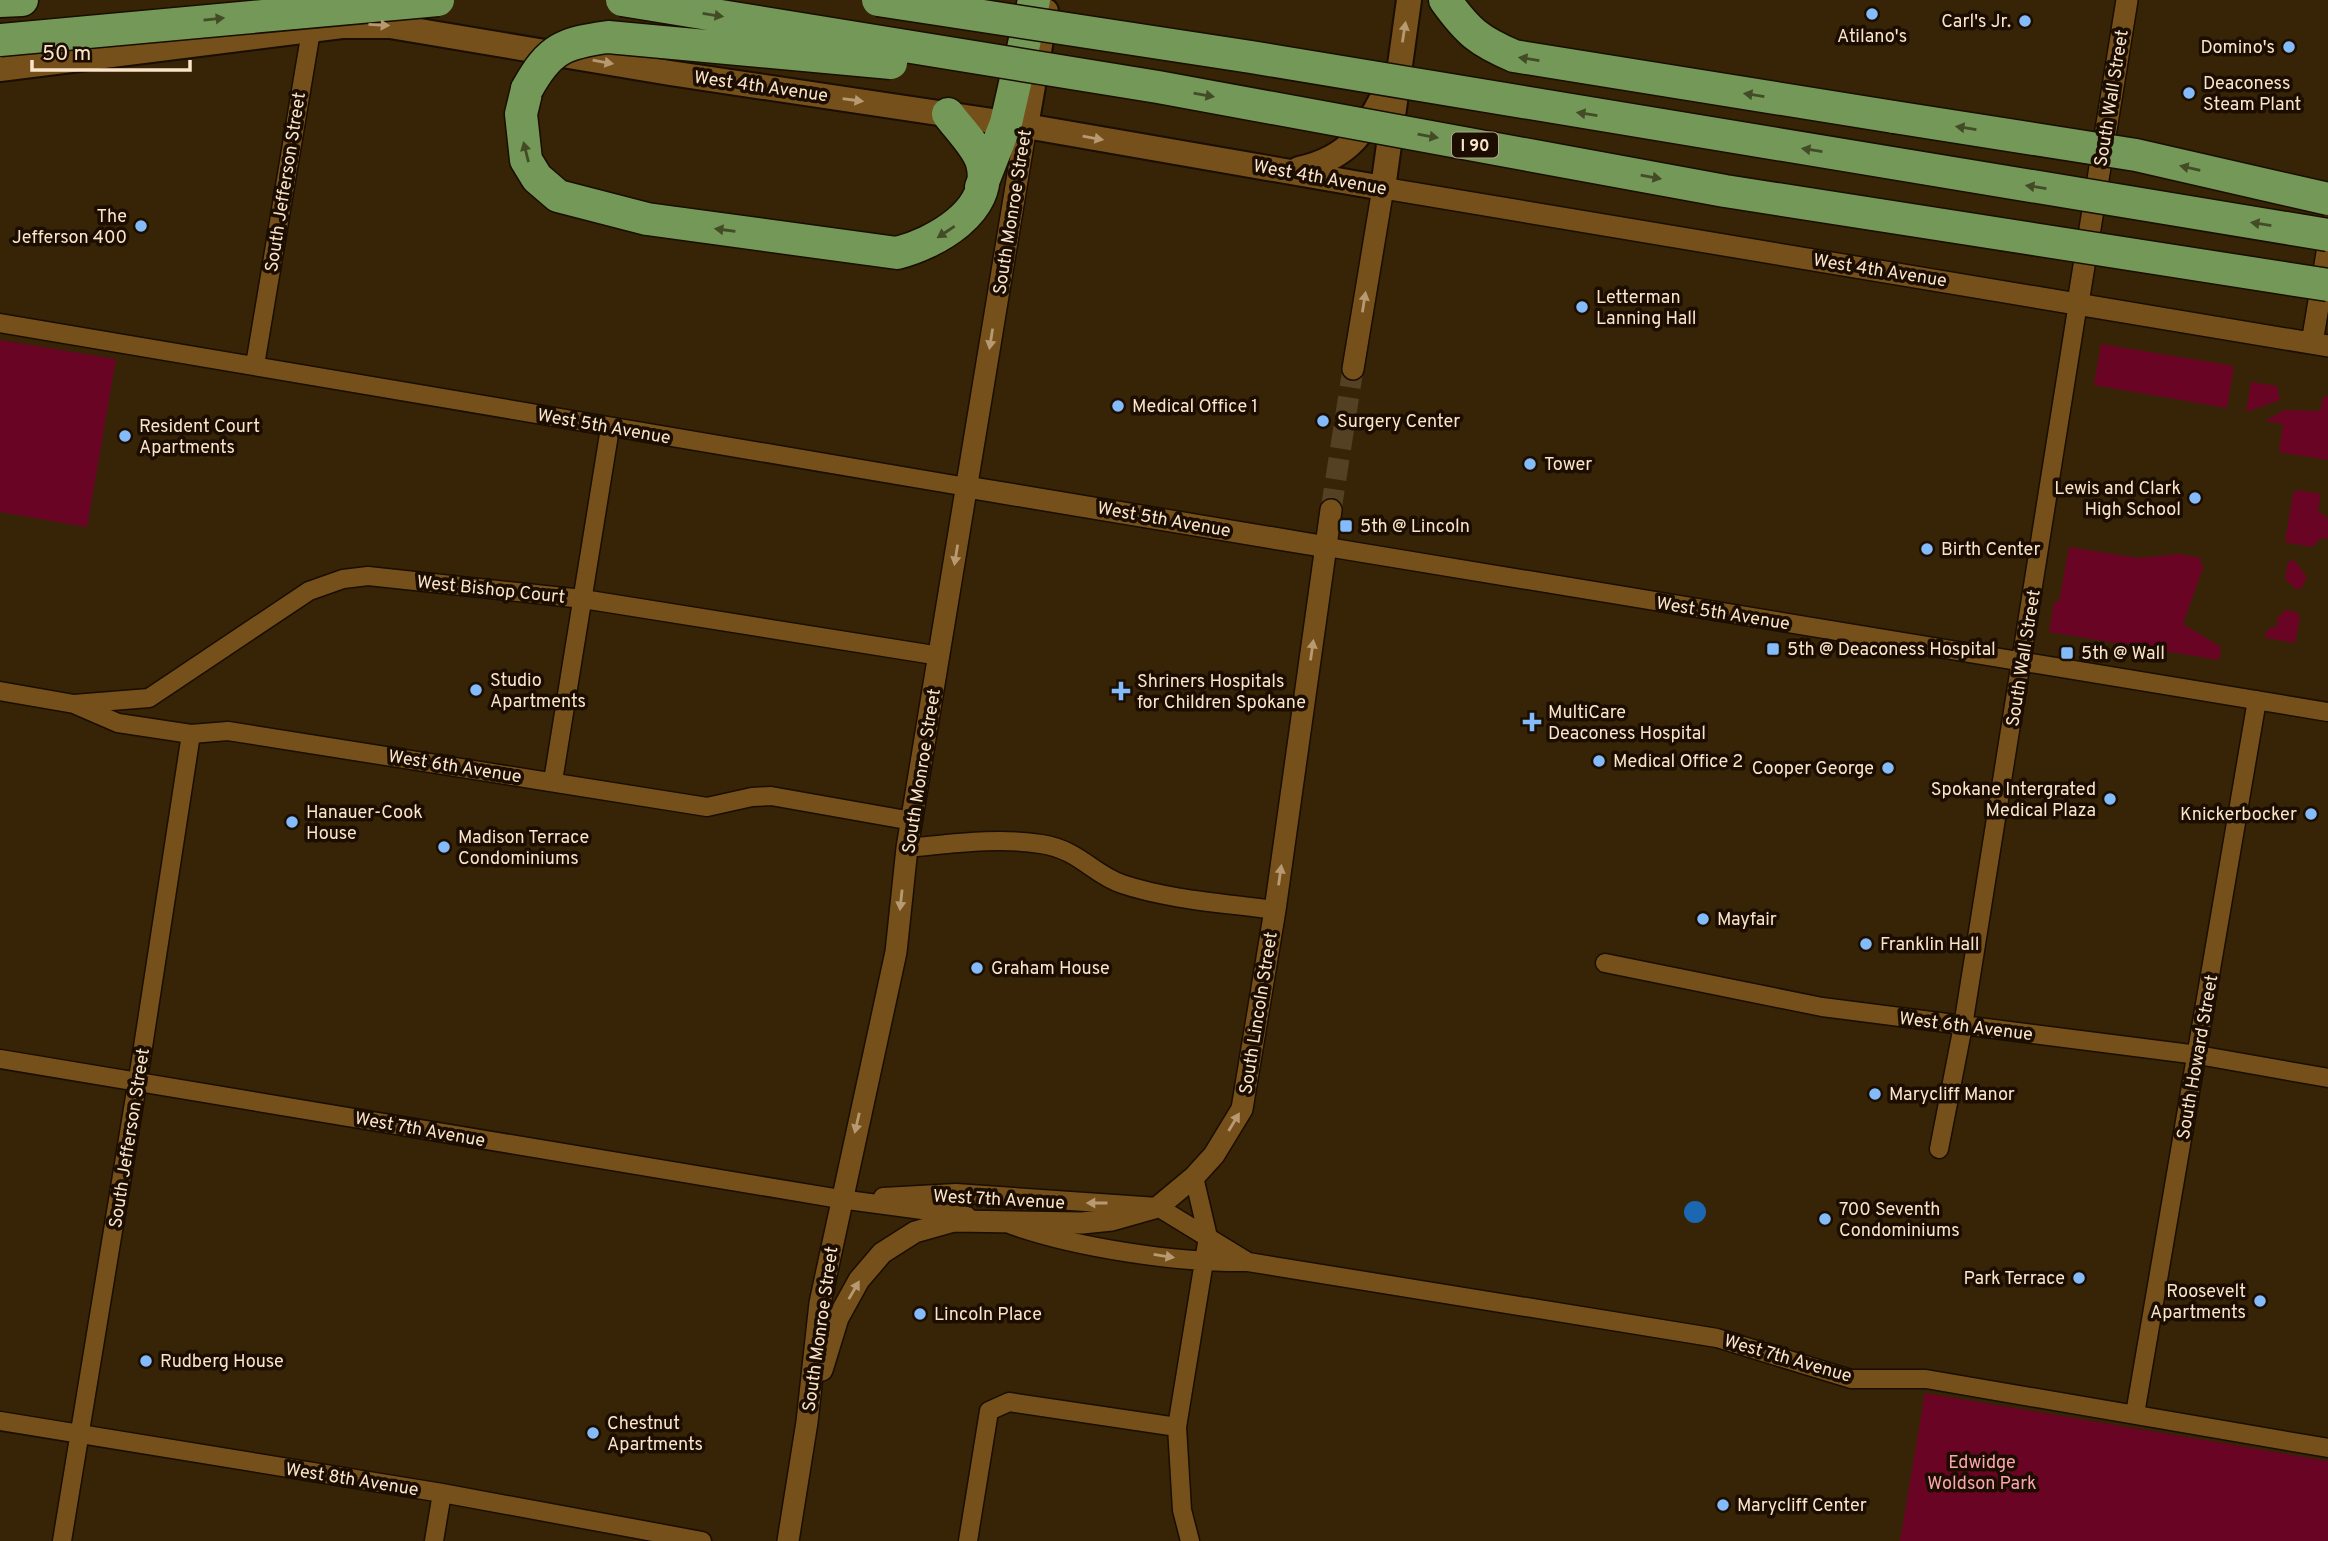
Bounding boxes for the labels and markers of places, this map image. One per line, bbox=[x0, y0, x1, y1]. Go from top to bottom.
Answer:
marker: Atilano's bbox=[1864, 6, 1880, 22]
place label: Carl's Jr. bbox=[1941, 11, 2011, 34]
marker: Carl's Jr. bbox=[2017, 13, 2033, 29]
place label: Atilano's bbox=[1837, 26, 1907, 49]
place label: Domino's bbox=[2200, 37, 2275, 60]
marker: Domino's bbox=[2281, 39, 2297, 55]
place label: Deaconess Steam Plant bbox=[2203, 73, 2301, 117]
marker: Deaconess Steam Plant bbox=[2181, 85, 2197, 101]
place label: The Jefferson 400 bbox=[12, 206, 127, 250]
marker: The Jefferson 400 bbox=[133, 218, 149, 234]
place label: Letterman Lanning Hall bbox=[1596, 287, 1697, 331]
marker: Letterman Lanning Hall bbox=[1574, 299, 1590, 315]
place label: Medical Office 1 bbox=[1132, 396, 1258, 419]
marker: Medical Office 1 bbox=[1110, 398, 1126, 414]
place label: Surgery Center bbox=[1337, 411, 1460, 434]
marker: Surgery Center bbox=[1315, 413, 1331, 429]
place label: Resident Court Apartments bbox=[139, 416, 260, 460]
marker: Resident Court Apartments bbox=[117, 428, 133, 444]
place label: Tower bbox=[1544, 454, 1592, 477]
marker: Tower bbox=[1522, 456, 1538, 472]
place label: Lewis and Clark High School bbox=[2054, 478, 2181, 522]
marker: Lewis and Clark High School bbox=[2187, 490, 2203, 506]
place label: 5th @ Lincoln bbox=[1360, 516, 1470, 539]
marker: 5th @ Lincoln bbox=[1338, 518, 1354, 534]
place label: Birth Center bbox=[1941, 539, 2040, 562]
marker: Birth Center bbox=[1919, 541, 1935, 557]
place label: 5th @ Deaconess Hospital bbox=[1787, 639, 1996, 662]
marker: 5th @ Deaconess Hospital bbox=[1765, 641, 1781, 657]
place label: 5th @ Wall bbox=[2081, 643, 2165, 666]
marker: 5th @ Wall bbox=[2059, 645, 2075, 661]
place label: Studio Apartments bbox=[490, 670, 586, 714]
place label: Shriners Hospitals for Children Spokane bbox=[1137, 671, 1306, 715]
marker: Shriners Hospitals for Children Spokane bbox=[1111, 681, 1131, 701]
marker: Studio Apartments bbox=[468, 682, 484, 698]
place label: MultiCare Deaconess Hospital bbox=[1548, 702, 1706, 746]
marker: MultiCare Deaconess Hospital bbox=[1522, 712, 1542, 732]
place label: Medical Office 2 bbox=[1613, 751, 1743, 774]
marker: Medical Office 2 bbox=[1591, 753, 1607, 769]
place label: Cooper George bbox=[1752, 758, 1874, 781]
marker: Cooper George bbox=[1880, 760, 1896, 776]
place label: Spokane Intergrated Medical Plaza bbox=[1931, 779, 2096, 823]
marker: Spokane Intergrated Medical Plaza bbox=[2102, 791, 2118, 807]
place label: Hanauer-Cook House bbox=[306, 802, 423, 846]
place label: Knickerbocker bbox=[2180, 804, 2297, 827]
marker: Knickerbocker bbox=[2303, 806, 2319, 822]
marker: Hanauer-Cook House bbox=[284, 814, 300, 830]
place label: Madison Terrace Condominiums bbox=[458, 827, 589, 871]
marker: Madison Terrace Condominiums bbox=[436, 839, 452, 855]
place label: Mayfair bbox=[1717, 909, 1777, 932]
marker: Mayfair bbox=[1695, 911, 1711, 927]
place label: Franklin Hall bbox=[1880, 934, 1979, 957]
marker: Franklin Hall bbox=[1858, 936, 1874, 952]
place label: Graham House bbox=[991, 958, 1110, 981]
marker: Graham House bbox=[969, 960, 985, 976]
place label: Marycliff Manor bbox=[1889, 1084, 2015, 1107]
marker: Marycliff Manor bbox=[1867, 1086, 1883, 1102]
place label: 700 Seventh Condominiums bbox=[1839, 1199, 1960, 1243]
marker: 700 Seventh Condominiums bbox=[1817, 1211, 1833, 1227]
place label: Park Terrace bbox=[1963, 1268, 2065, 1291]
marker: Park Terrace bbox=[2071, 1270, 2087, 1286]
place label: Roosevelt Apartments bbox=[2150, 1281, 2246, 1325]
marker: Roosevelt Apartments bbox=[2252, 1293, 2268, 1309]
place label: Lincoln Place bbox=[934, 1304, 1042, 1327]
marker: Lincoln Place bbox=[912, 1306, 928, 1322]
place label: Rudberg House bbox=[160, 1351, 284, 1374]
marker: Rudberg House bbox=[138, 1353, 154, 1369]
place label: Chestnut Apartments bbox=[607, 1413, 703, 1457]
marker: Chestnut Apartments bbox=[585, 1425, 601, 1441]
place label: Marycliff Center bbox=[1737, 1495, 1867, 1518]
marker: Marycliff Center bbox=[1715, 1497, 1731, 1513]

